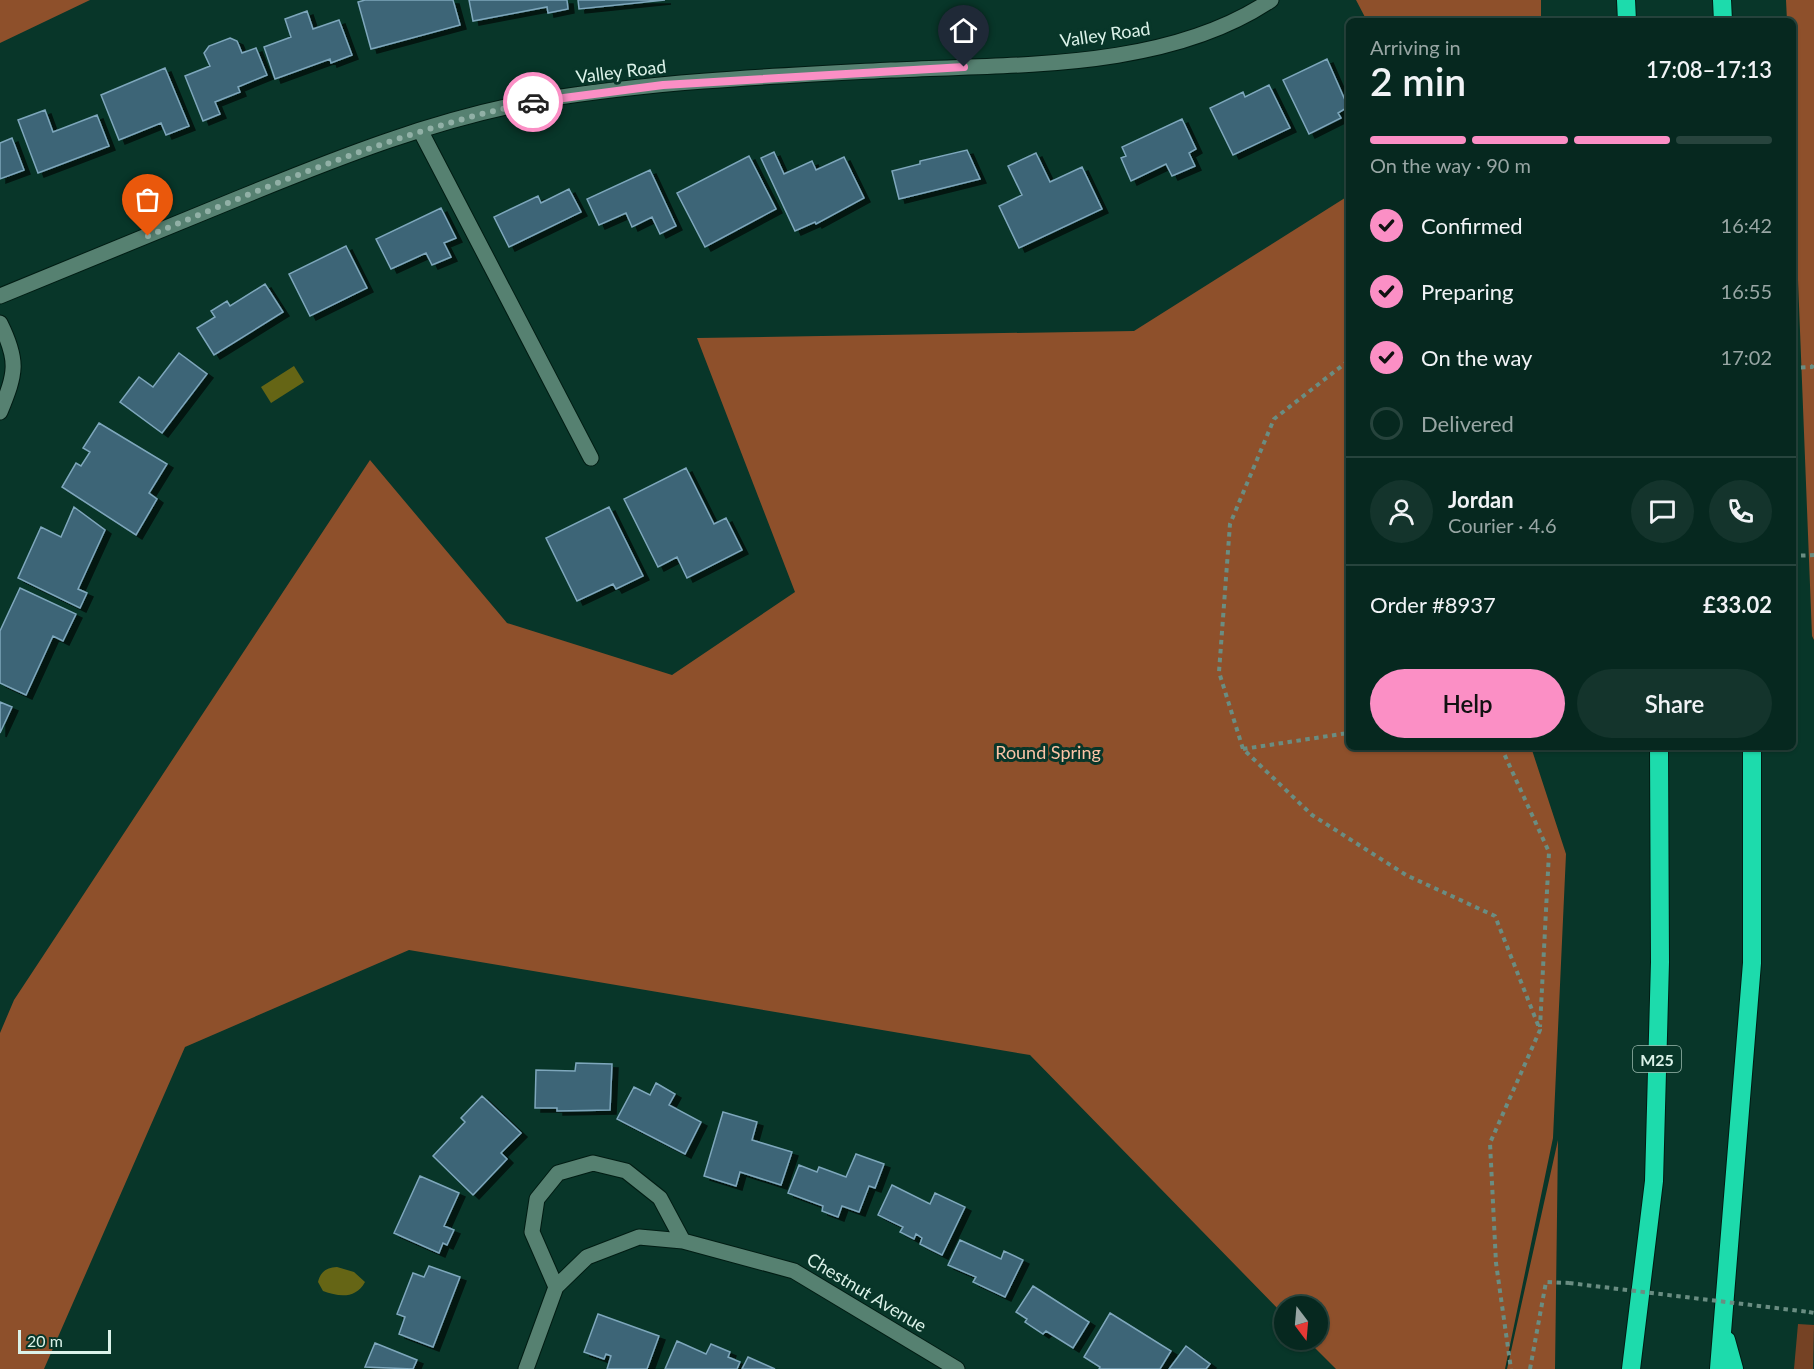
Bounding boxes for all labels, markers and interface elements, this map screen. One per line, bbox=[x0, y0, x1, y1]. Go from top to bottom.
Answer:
pin bbox=[938, 5, 989, 67]
icon: home bbox=[947, 14, 980, 47]
street label: Valley Road bbox=[1058, 17, 1152, 51]
text: Arriving in bbox=[1370, 35, 1461, 59]
street label: Valley Road bbox=[575, 55, 667, 87]
text: 17:08–17:13 bbox=[1646, 56, 1772, 83]
text: 2 min bbox=[1370, 58, 1466, 104]
courier bbox=[503, 72, 563, 132]
icon: car bbox=[517, 86, 550, 119]
text: On the way · 90 m bbox=[1370, 153, 1531, 177]
pin bbox=[122, 174, 173, 236]
icon: bag bbox=[131, 183, 164, 216]
icon: check bbox=[1370, 209, 1403, 242]
text: Confirmed bbox=[1421, 212, 1523, 239]
text: 16:42 bbox=[1721, 213, 1772, 237]
icon: check bbox=[1370, 275, 1403, 308]
text: Preparing bbox=[1421, 278, 1513, 305]
text: 16:55 bbox=[1721, 279, 1772, 303]
icon: check bbox=[1370, 341, 1403, 374]
text: On the way bbox=[1421, 344, 1532, 371]
text: 17:02 bbox=[1721, 345, 1772, 369]
text: Delivered bbox=[1421, 410, 1514, 437]
button: person bbox=[1370, 480, 1433, 543]
button: chat bbox=[1631, 480, 1694, 543]
button: phone bbox=[1709, 480, 1772, 543]
text: Jordan bbox=[1448, 486, 1514, 513]
text: Courier · 4.6 bbox=[1448, 513, 1557, 537]
text: Order #8937 bbox=[1370, 591, 1496, 618]
text: £33.02 bbox=[1703, 591, 1772, 618]
button: Help bbox=[1370, 669, 1565, 738]
button: Share bbox=[1577, 669, 1772, 738]
park label: Round Spring bbox=[995, 741, 1101, 763]
road number: M25 bbox=[1633, 1046, 1681, 1072]
street label: Chestnut Avenue bbox=[803, 1248, 931, 1336]
north arrow bbox=[1274, 1296, 1328, 1350]
map controls bbox=[1274, 1296, 1328, 1350]
scale bar bbox=[18, 1327, 111, 1354]
text: 20 m bbox=[27, 1331, 63, 1350]

